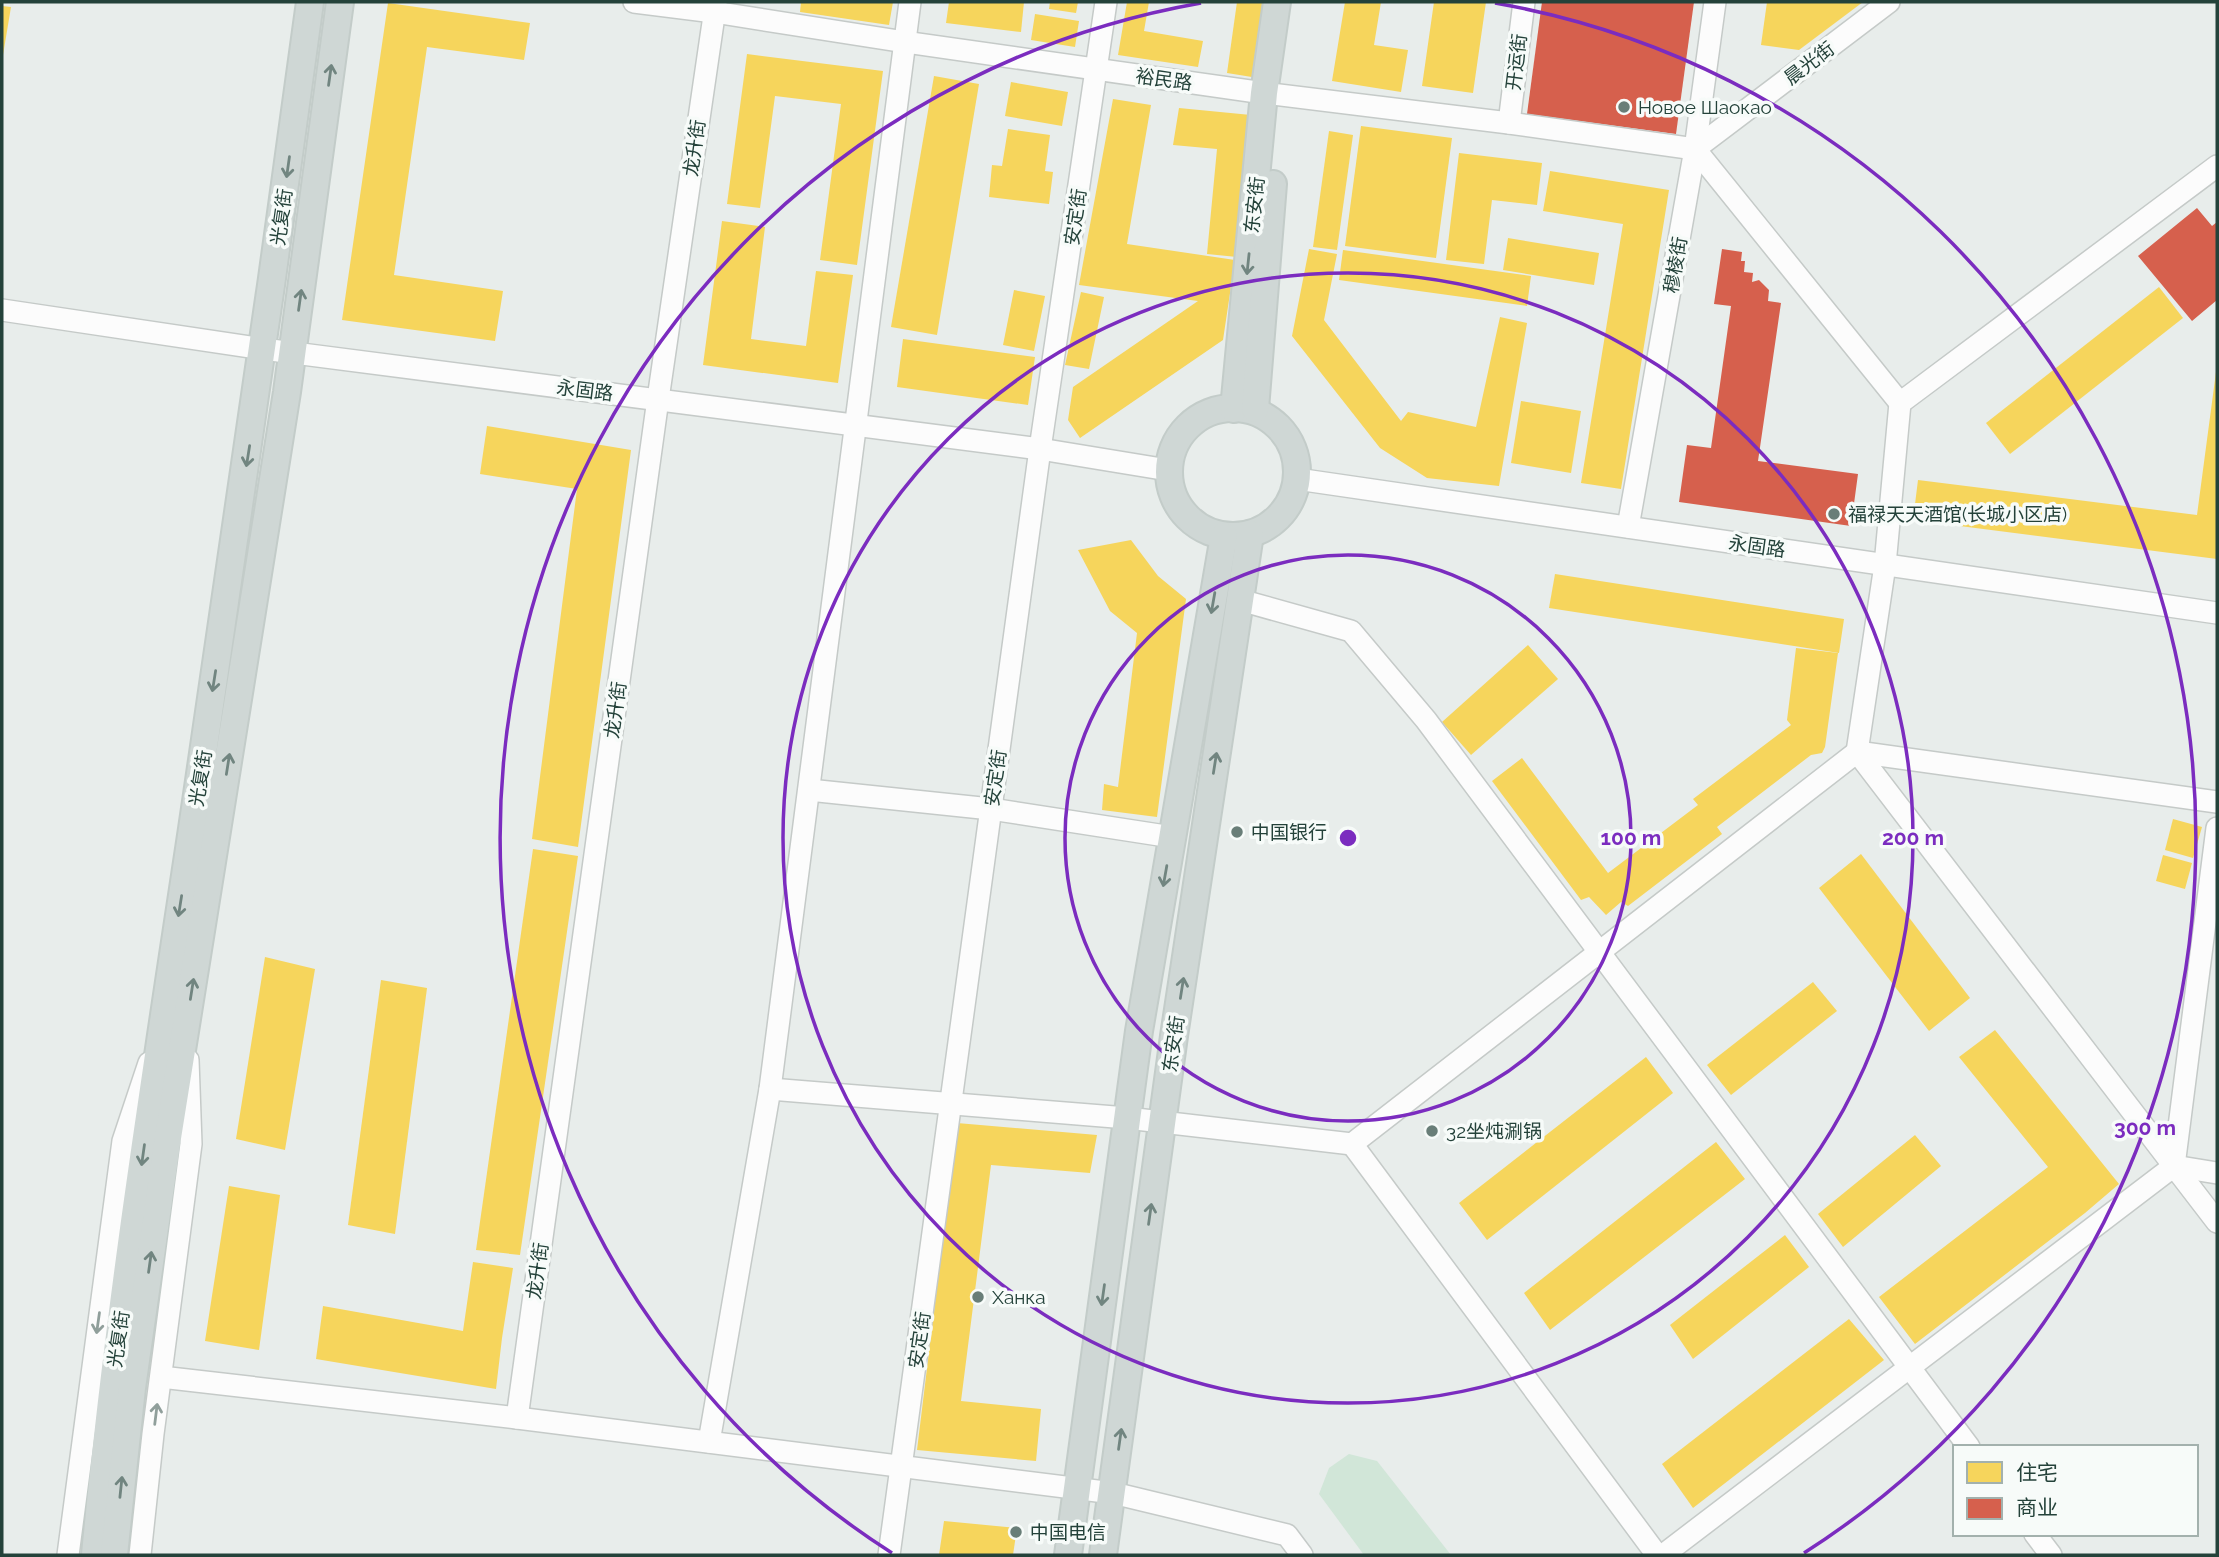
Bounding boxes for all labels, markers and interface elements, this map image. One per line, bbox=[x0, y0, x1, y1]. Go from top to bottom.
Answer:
street label: 开运街 bbox=[1502, 32, 1530, 92]
street label: 晨光街 bbox=[1780, 37, 1838, 89]
one-way arrow bbox=[324, 64, 337, 86]
street label: 裕民路 bbox=[1134, 64, 1194, 94]
place label: Новое Шаокао bbox=[1638, 96, 1772, 118]
marker: Новое Шаокао bbox=[1616, 99, 1632, 115]
street label: 龙升街 bbox=[679, 118, 709, 178]
one-way arrow bbox=[281, 155, 294, 177]
street label: 东安街 bbox=[1240, 175, 1268, 235]
street label: 光复街 bbox=[266, 187, 296, 247]
street label: 安定街 bbox=[1060, 187, 1090, 247]
street label: 穆棱街 bbox=[1659, 235, 1691, 295]
one-way arrow bbox=[1241, 253, 1254, 275]
one-way arrow bbox=[294, 289, 307, 312]
street label: 永固路 bbox=[555, 376, 615, 404]
one-way arrow bbox=[241, 444, 254, 466]
place label: 福禄天天酒馆(长城小区店) bbox=[1848, 503, 2067, 525]
marker: 福禄天天酒馆(长城小区店) bbox=[1826, 506, 1842, 522]
street label: 永固路 bbox=[1727, 531, 1787, 561]
one-way arrow bbox=[1206, 592, 1219, 614]
one-way arrow bbox=[207, 669, 220, 691]
street label: 龙升街 bbox=[600, 680, 630, 740]
street label: 光复街 bbox=[185, 748, 215, 808]
street label: 安定街 bbox=[980, 748, 1010, 808]
one-way arrow bbox=[222, 753, 235, 776]
one-way arrow bbox=[1209, 753, 1222, 775]
place label: 中国银行 bbox=[1251, 821, 1327, 843]
marker: 中国银行 bbox=[1229, 824, 1245, 840]
text: 100 m bbox=[1601, 825, 1661, 850]
text: 200 m bbox=[1882, 825, 1944, 850]
centre of rings bbox=[1336, 826, 1360, 850]
one-way arrow bbox=[1158, 864, 1172, 887]
one-way arrow bbox=[174, 894, 187, 916]
one-way arrow bbox=[1175, 977, 1188, 1000]
one-way arrow bbox=[186, 978, 199, 1000]
street label: 东安街 bbox=[1158, 1014, 1188, 1074]
text: 300 m bbox=[2114, 1115, 2176, 1140]
place label: 32坐炖涮锅 bbox=[1446, 1120, 1542, 1142]
marker: 32坐炖涮锅 bbox=[1424, 1123, 1440, 1139]
one-way arrow bbox=[136, 1143, 149, 1166]
one-way arrow bbox=[1144, 1203, 1157, 1226]
street label: 龙升街 bbox=[522, 1241, 552, 1301]
one-way arrow bbox=[144, 1251, 157, 1274]
one-way arrow bbox=[1096, 1283, 1109, 1306]
place label: Ханка bbox=[992, 1286, 1046, 1308]
marker: Ханка bbox=[970, 1289, 986, 1305]
street label: 光复街 bbox=[103, 1309, 133, 1369]
street label: 安定街 bbox=[904, 1310, 934, 1370]
one-way arrow bbox=[91, 1311, 104, 1334]
one-way arrow bbox=[149, 1403, 162, 1426]
one-way arrow bbox=[1114, 1428, 1127, 1451]
legend bbox=[1953, 1445, 2198, 1536]
text: 住宅 bbox=[2016, 1460, 2058, 1485]
one-way arrow bbox=[115, 1477, 128, 1499]
text: 商业 bbox=[2016, 1495, 2058, 1520]
place label: 中国电信 bbox=[1030, 1521, 1106, 1543]
marker: 中国电信 bbox=[1008, 1524, 1024, 1540]

